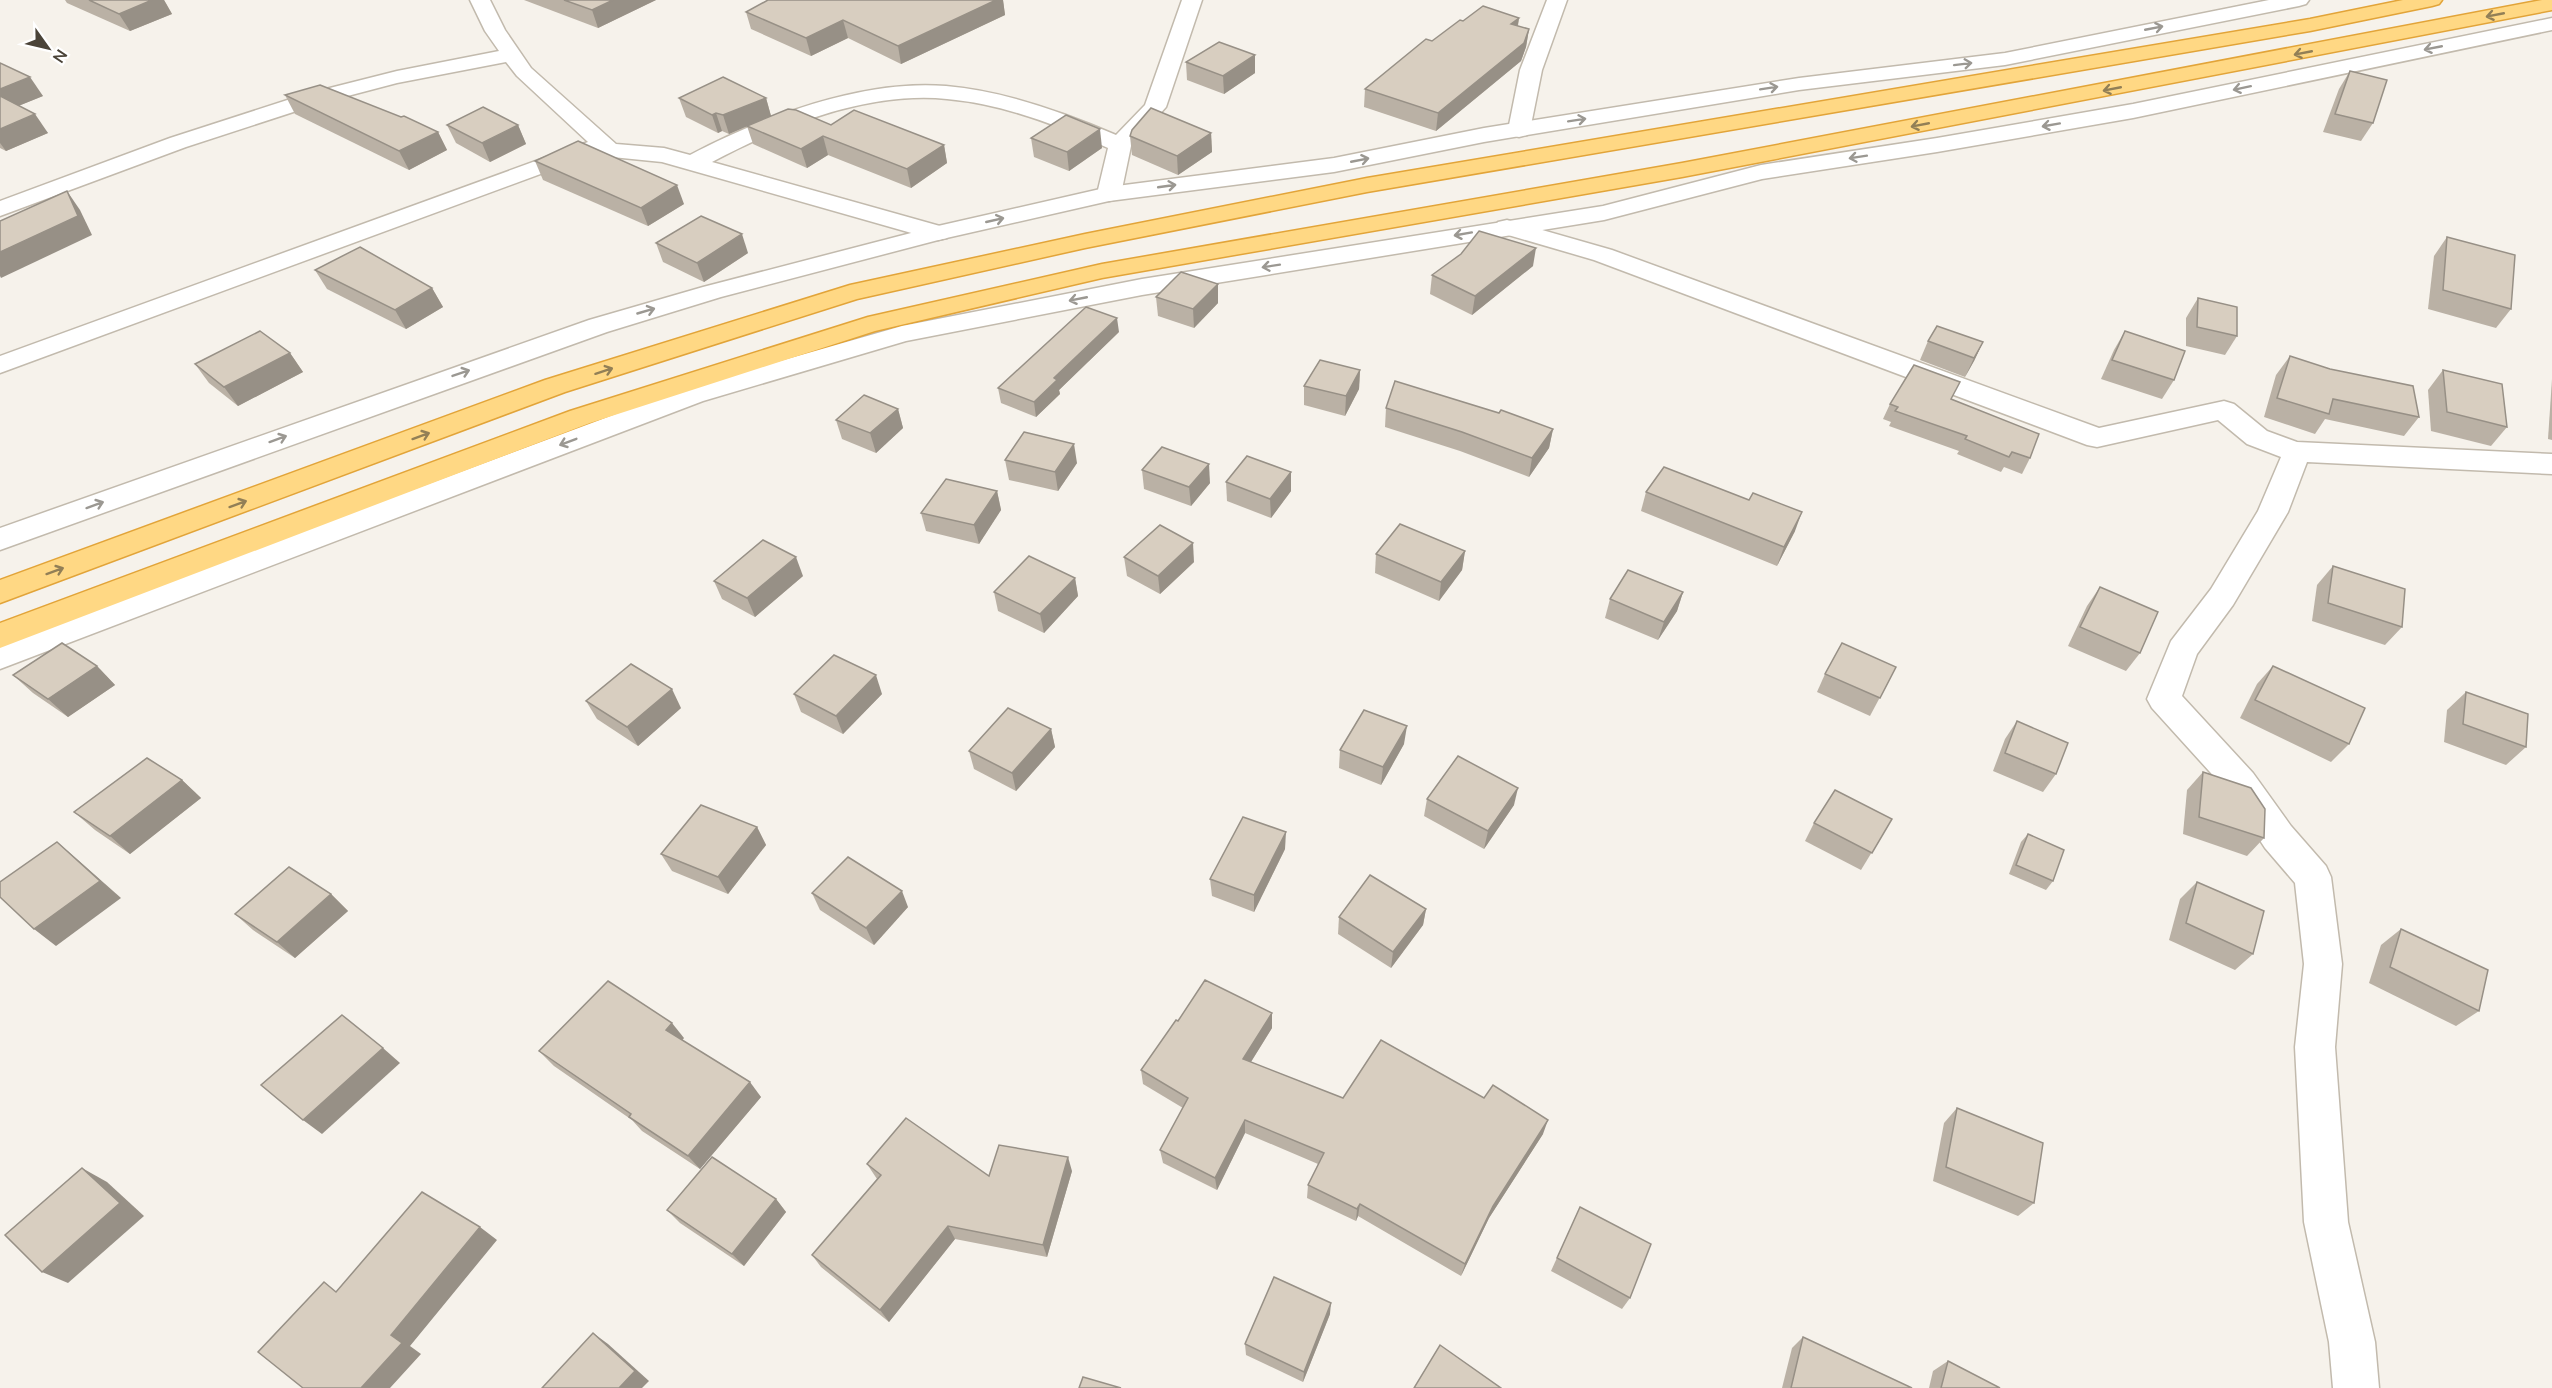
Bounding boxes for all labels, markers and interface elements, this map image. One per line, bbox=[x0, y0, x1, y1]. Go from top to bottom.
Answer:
one-way arrow bbox=[2485, 10, 2505, 21]
north arrow bbox=[18, 18, 78, 78]
one-way arrow bbox=[2144, 22, 2164, 33]
one-way arrow bbox=[2424, 43, 2443, 54]
text: N bbox=[49, 46, 72, 67]
one-way arrow bbox=[2294, 48, 2314, 59]
one-way arrow bbox=[1952, 58, 1972, 69]
one-way arrow bbox=[1759, 83, 1779, 94]
one-way arrow bbox=[2233, 83, 2252, 94]
one-way arrow bbox=[2102, 84, 2122, 95]
one-way arrow bbox=[1567, 114, 1586, 125]
one-way arrow bbox=[1911, 120, 1930, 131]
one-way arrow bbox=[2041, 120, 2061, 131]
one-way arrow bbox=[1849, 152, 1869, 163]
one-way arrow bbox=[1350, 154, 1370, 165]
one-way arrow bbox=[1157, 180, 1177, 191]
one-way arrow bbox=[985, 214, 1004, 225]
one-way arrow bbox=[1454, 229, 1473, 240]
one-way arrow bbox=[1261, 261, 1281, 272]
one-way arrow bbox=[1069, 294, 1089, 305]
one-way arrow bbox=[636, 305, 655, 316]
one-way arrow bbox=[594, 364, 613, 375]
one-way arrow bbox=[452, 367, 470, 378]
one-way arrow bbox=[411, 430, 429, 441]
one-way arrow bbox=[268, 433, 287, 444]
one-way arrow bbox=[559, 438, 578, 449]
one-way arrow bbox=[228, 497, 247, 508]
one-way arrow bbox=[85, 499, 103, 510]
one-way arrow bbox=[45, 565, 64, 576]

